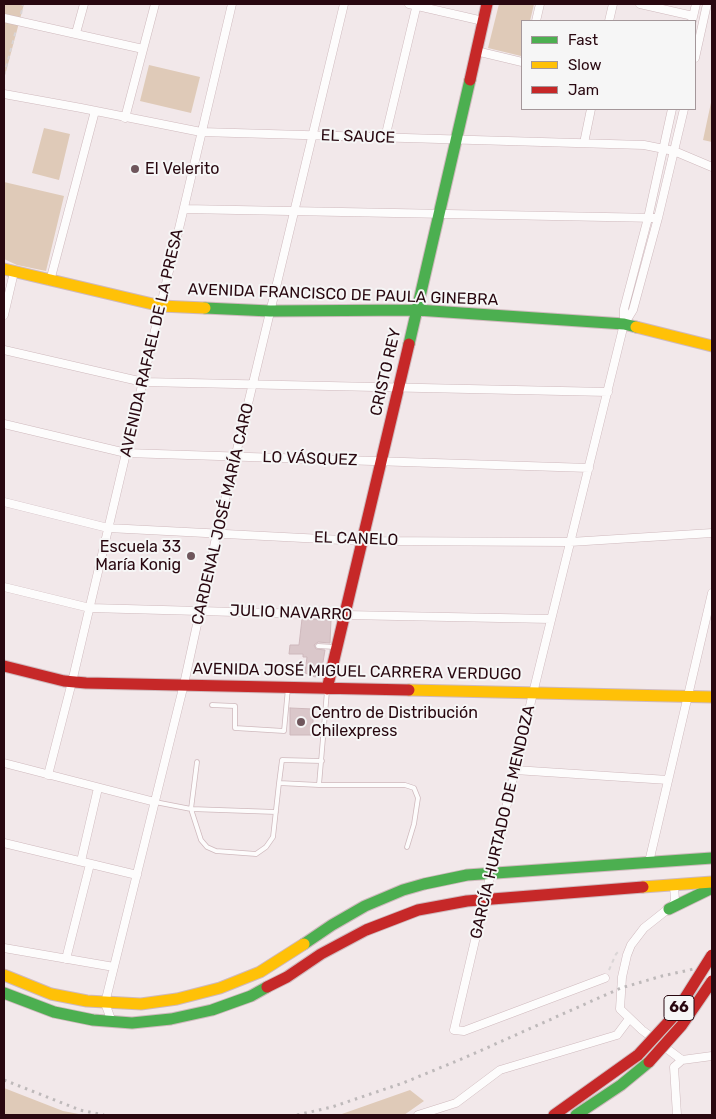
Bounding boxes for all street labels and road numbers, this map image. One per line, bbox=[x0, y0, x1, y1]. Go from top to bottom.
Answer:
street label: EL SAUCE bbox=[320, 126, 396, 148]
street label: AVENIDA RAFAEL DE LA PRESA bbox=[116, 227, 188, 459]
street label: AVENIDA FRANCISCO DE PAULA GINEBRA bbox=[187, 280, 499, 310]
street label: CRISTO REY bbox=[367, 326, 405, 418]
street label: CARDENAL JOSÉ MARÍA CARO bbox=[188, 401, 258, 627]
street label: LO VÁSQUEZ bbox=[262, 448, 358, 470]
street label: EL CANELO bbox=[314, 528, 398, 550]
street label: JULIO NAVARRO bbox=[229, 601, 353, 625]
street label: AVENIDA JOSÉ MIGUEL CARRERA VERDUGO bbox=[192, 660, 522, 684]
street label: GARCÍA HURTADO DE MENDOZA bbox=[467, 703, 539, 941]
road number: 66 bbox=[664, 996, 694, 1020]

